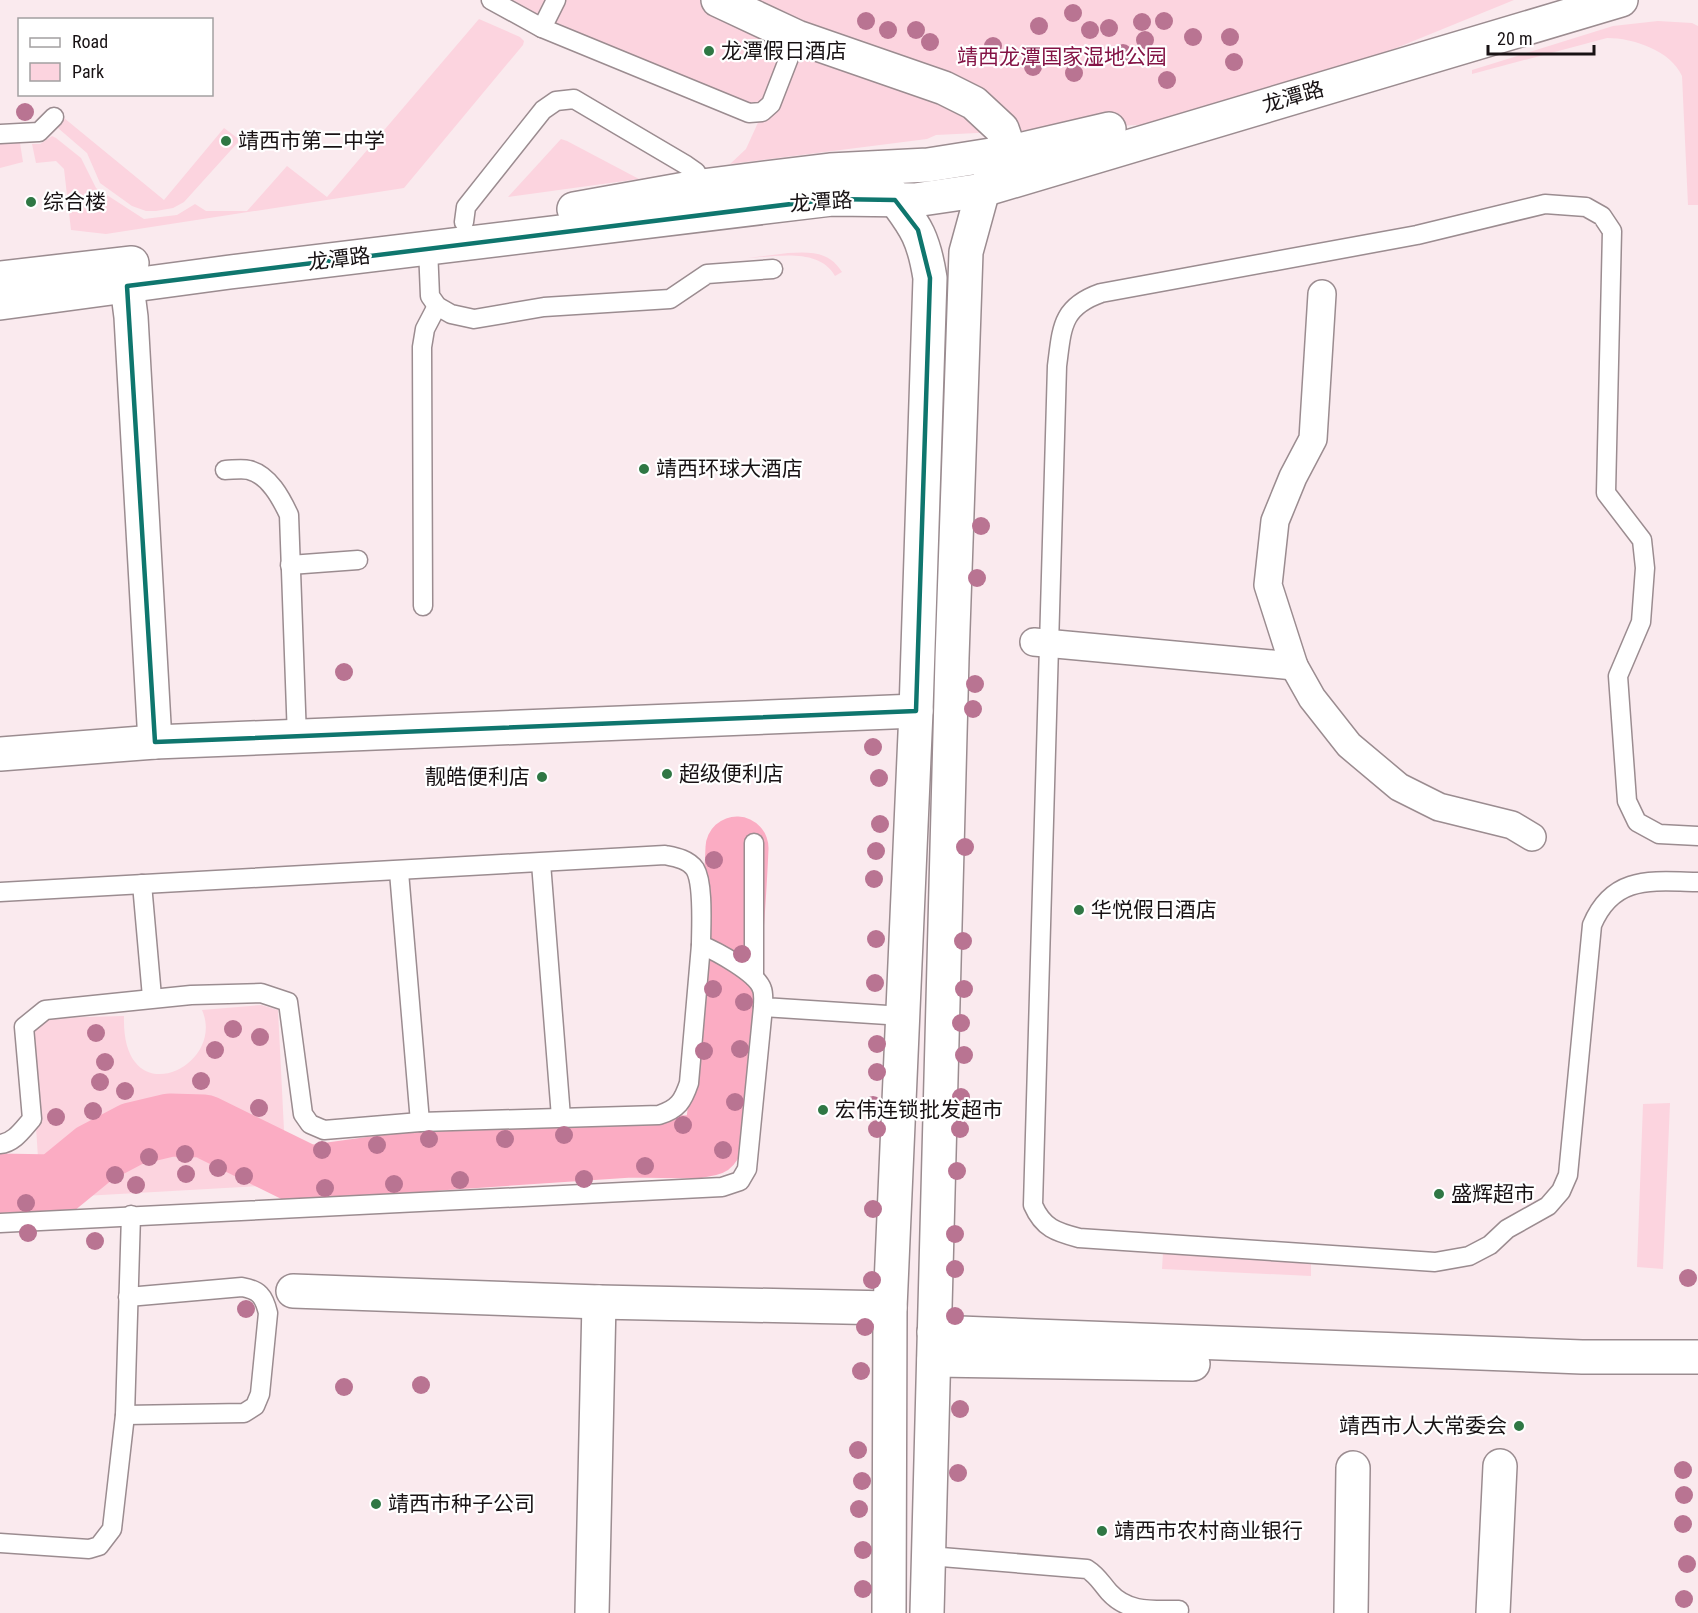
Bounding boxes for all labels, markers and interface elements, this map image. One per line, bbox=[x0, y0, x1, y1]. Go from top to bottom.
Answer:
legend bbox=[18, 18, 213, 96]
scale bar bbox=[1488, 18, 1594, 56]
text: 20 m bbox=[1497, 28, 1532, 49]
text: Road bbox=[72, 31, 108, 52]
place label: 龙潭假日酒店 bbox=[721, 39, 847, 63]
marker: 龙潭假日酒店 bbox=[702, 44, 716, 58]
park label: 靖西龙潭国家湿地公园 bbox=[957, 45, 1167, 69]
text: Park bbox=[72, 61, 104, 82]
street label: 龙潭路 bbox=[1259, 77, 1327, 117]
place label: 靖西市第二中学 bbox=[238, 129, 385, 153]
marker: 靖西市第二中学 bbox=[219, 134, 233, 148]
street label: 龙潭路 bbox=[789, 188, 853, 216]
place label: 综合楼 bbox=[43, 190, 106, 214]
marker: 综合楼 bbox=[24, 195, 38, 209]
street label: 龙潭路 bbox=[306, 243, 372, 275]
place label: 靖西环球大酒店 bbox=[656, 457, 803, 481]
marker: 靖西环球大酒店 bbox=[637, 462, 651, 476]
place label: 超级便利店 bbox=[679, 762, 784, 786]
place label: 靓皓便利店 bbox=[425, 765, 530, 789]
marker: 超级便利店 bbox=[660, 767, 674, 781]
marker: 靓皓便利店 bbox=[535, 770, 549, 784]
place label: 华悦假日酒店 bbox=[1091, 898, 1217, 922]
marker: 华悦假日酒店 bbox=[1072, 903, 1086, 917]
place label: 宏伟连锁批发超市 bbox=[835, 1098, 1003, 1122]
marker: 宏伟连锁批发超市 bbox=[816, 1103, 830, 1117]
place label: 盛辉超市 bbox=[1451, 1182, 1535, 1206]
marker: 盛辉超市 bbox=[1432, 1187, 1446, 1201]
place label: 靖西市人大常委会 bbox=[1339, 1414, 1507, 1438]
marker: 靖西市人大常委会 bbox=[1512, 1419, 1526, 1433]
place label: 靖西市种子公司 bbox=[388, 1492, 535, 1516]
marker: 靖西市种子公司 bbox=[369, 1497, 383, 1511]
place label: 靖西市农村商业银行 bbox=[1114, 1519, 1303, 1543]
marker: 靖西市农村商业银行 bbox=[1095, 1524, 1109, 1538]

